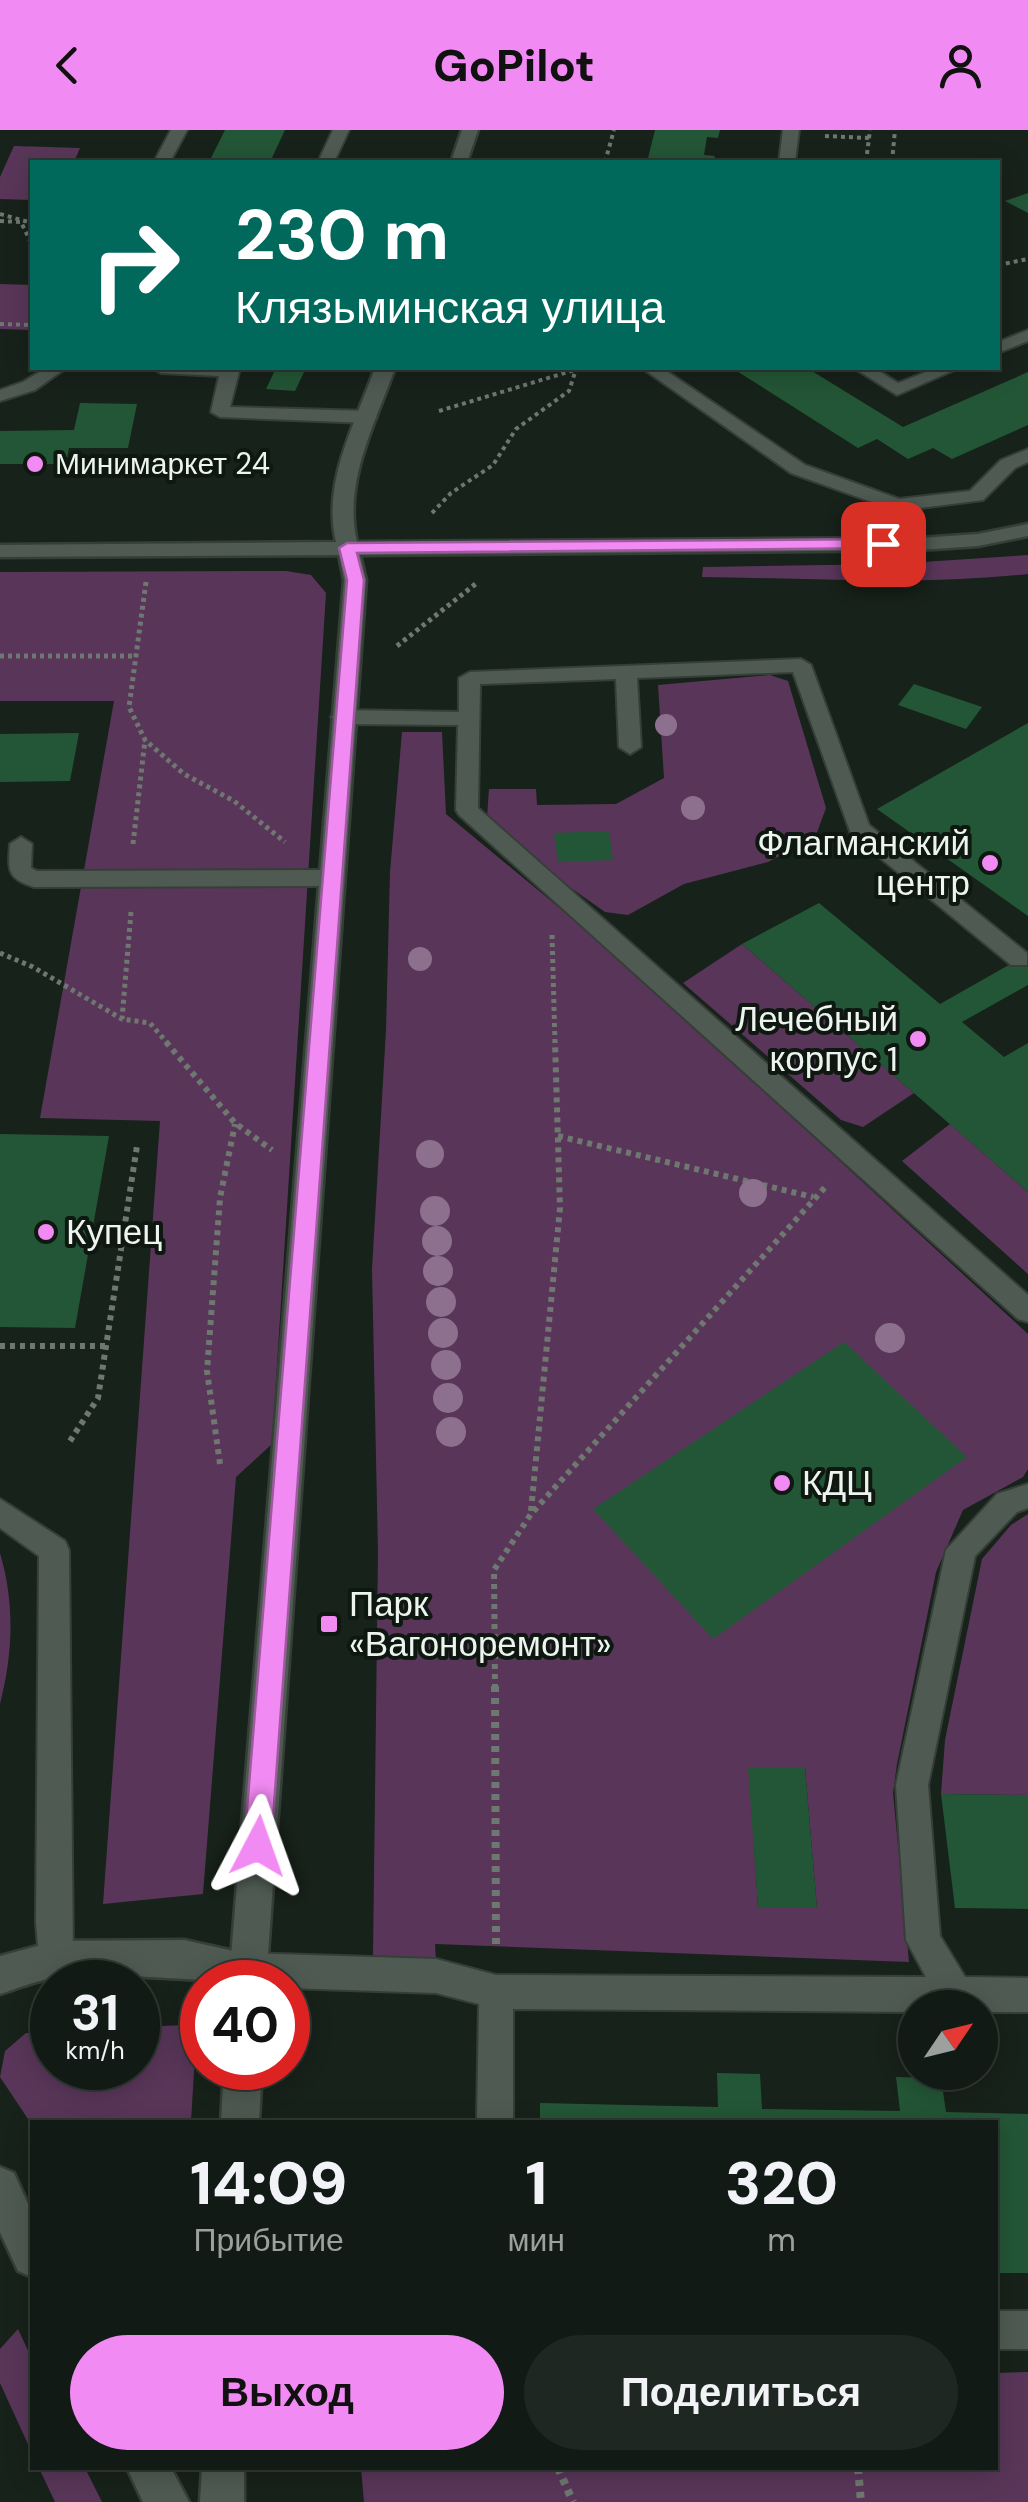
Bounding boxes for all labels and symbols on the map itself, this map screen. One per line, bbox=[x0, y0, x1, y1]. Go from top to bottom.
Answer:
place label: Минимаркет 24 bbox=[55, 444, 270, 483]
marker: Минимаркет 24 bbox=[24, 453, 46, 475]
pin bbox=[841, 502, 926, 587]
place label: Флагманский центр bbox=[757, 820, 970, 906]
marker: Флагманский центр bbox=[979, 852, 1001, 874]
place label: Лечебный корпус 1 bbox=[735, 996, 898, 1082]
marker: Лечебный корпус 1 bbox=[907, 1028, 929, 1050]
place label: Купец bbox=[66, 1209, 162, 1255]
marker: Купец bbox=[35, 1221, 57, 1243]
place label: КДЦ bbox=[802, 1460, 872, 1506]
marker: КДЦ bbox=[771, 1472, 793, 1494]
place label: Парк «Вагоноремонт» bbox=[349, 1581, 612, 1667]
marker: Парк «Вагоноремонт» bbox=[318, 1613, 340, 1635]
position arrow bbox=[206, 1794, 310, 1898]
speed limit sign: 40 bbox=[180, 1960, 310, 2090]
north arrow bbox=[898, 1990, 998, 2090]

